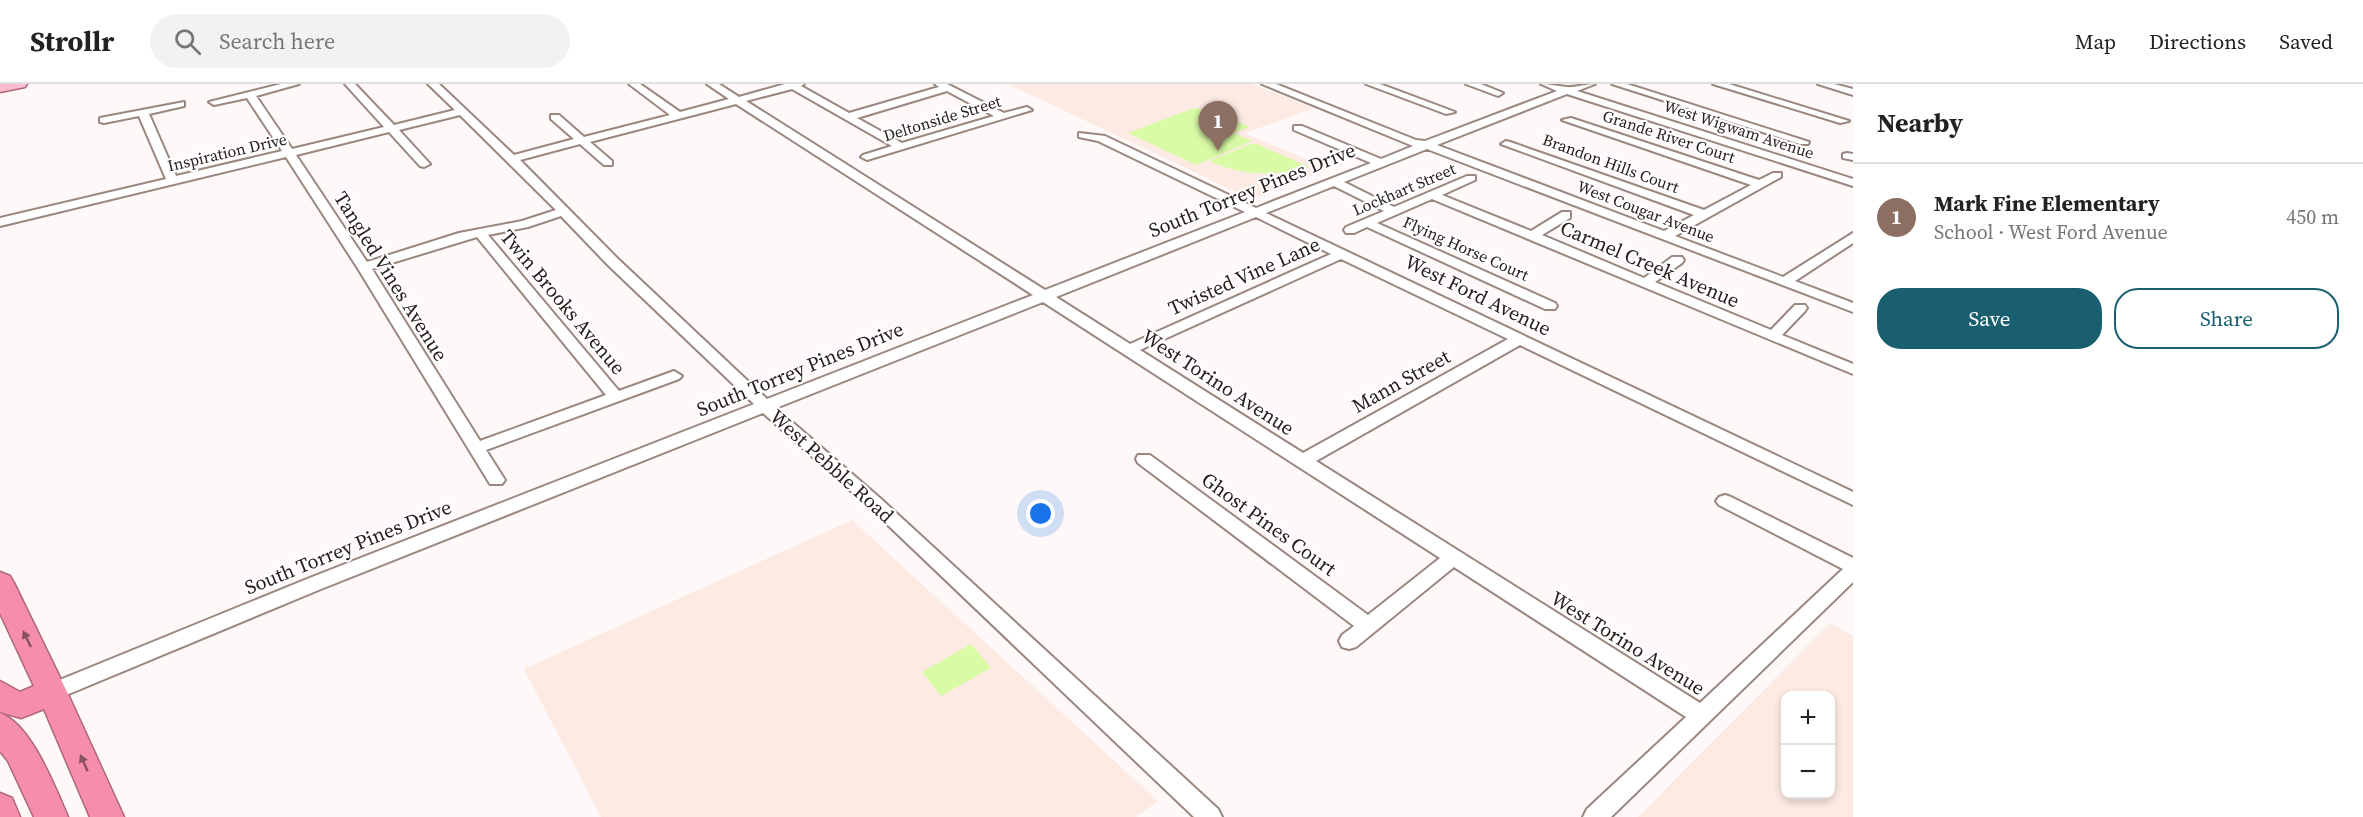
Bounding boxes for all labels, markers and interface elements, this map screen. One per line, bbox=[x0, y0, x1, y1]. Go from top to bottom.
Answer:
search box bbox=[150, 14, 570, 68]
text: Strollr bbox=[30, 22, 114, 60]
icon: search bbox=[171, 25, 204, 58]
text: Search here bbox=[219, 26, 335, 56]
text: Map bbox=[2075, 27, 2116, 56]
text: Directions bbox=[2149, 27, 2246, 56]
text: Saved bbox=[2279, 27, 2333, 56]
street label: Deltonside Street bbox=[881, 89, 1004, 146]
street label: West Wigwam Avenue bbox=[1661, 94, 1817, 164]
pin: 1 bbox=[1198, 101, 1238, 151]
street label: Grande River Court bbox=[1600, 104, 1739, 168]
text: Nearby bbox=[1877, 105, 1963, 141]
street label: Inspiration Drive bbox=[165, 128, 289, 176]
street label: Brandon Hills Court bbox=[1540, 128, 1683, 198]
street label: South Torrey Pines Drive bbox=[1145, 136, 1359, 244]
street label: Lockhart Street bbox=[1349, 157, 1460, 221]
street label: West Cougar Avenue bbox=[1574, 175, 1718, 247]
street label: Tangled Vines Avenue bbox=[327, 186, 455, 366]
text: Mark Fine Elementary bbox=[1934, 188, 2160, 218]
text: 1 bbox=[1891, 203, 1902, 231]
text: 450 m bbox=[2286, 203, 2339, 231]
street label: Flying Horse Court bbox=[1400, 210, 1533, 286]
street label: Carmel Creek Avenue bbox=[1556, 214, 1744, 314]
text: School · West Ford Avenue bbox=[1934, 218, 2168, 246]
street label: Twin Brooks Avenue bbox=[494, 223, 632, 381]
street label: Twisted Vine Lane bbox=[1164, 230, 1324, 322]
street label: West Ford Avenue bbox=[1400, 247, 1556, 343]
button: Save bbox=[1877, 288, 2102, 349]
button: Share bbox=[2114, 288, 2339, 349]
street label: South Torrey Pines Drive bbox=[693, 315, 907, 423]
street label: West Torino Avenue bbox=[1136, 322, 1300, 442]
street label: Mann Street bbox=[1347, 342, 1456, 420]
street label: West Pebble Road bbox=[764, 403, 901, 530]
street label: Ghost Pines Court bbox=[1196, 466, 1343, 583]
street label: South Torrey Pines Drive bbox=[241, 493, 455, 601]
your location bbox=[1026, 499, 1055, 528]
street label: West Torino Avenue bbox=[1546, 584, 1710, 702]
one-way arrow bbox=[22, 630, 32, 648]
map controls bbox=[1781, 691, 1835, 799]
button: + bbox=[1781, 691, 1835, 745]
button: − bbox=[1781, 745, 1835, 799]
one-way arrow bbox=[79, 754, 89, 772]

